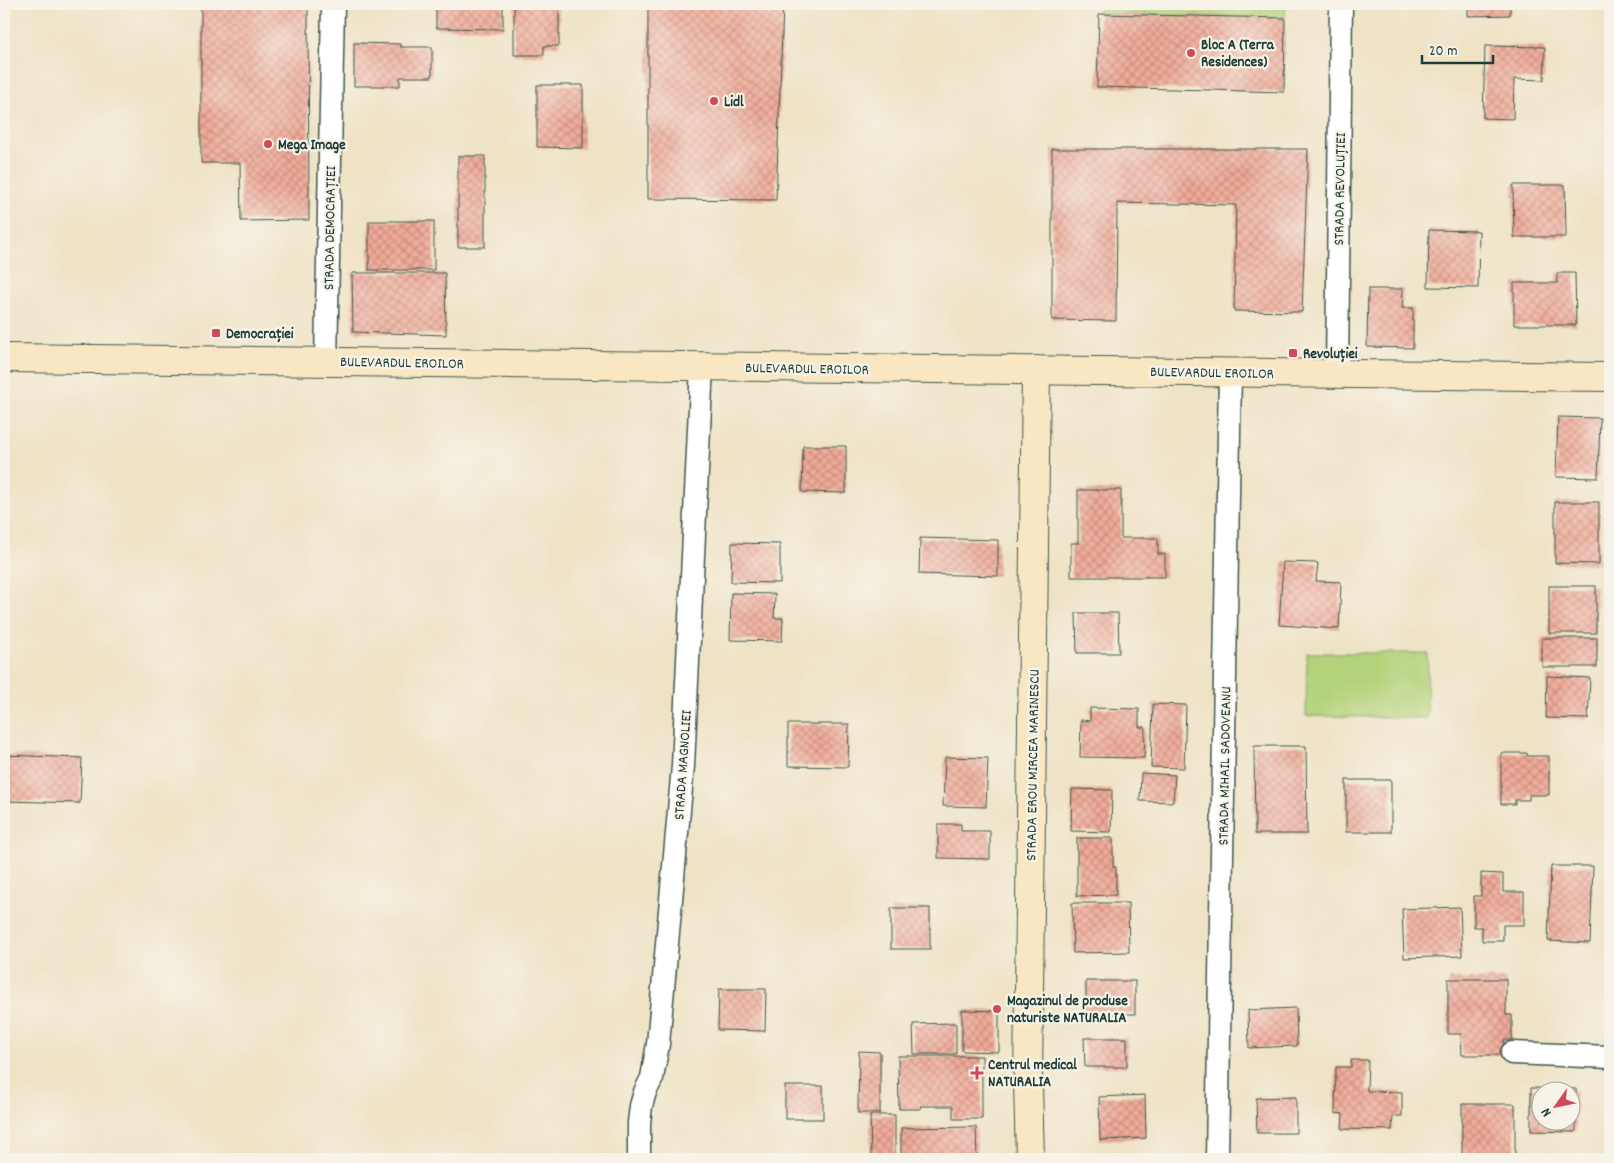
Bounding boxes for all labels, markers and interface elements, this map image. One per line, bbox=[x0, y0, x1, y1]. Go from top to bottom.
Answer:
scale bar bbox=[1422, 32, 1493, 64]
place label: Bloc A (Terra Residences) bbox=[1201, 35, 1275, 74]
text: 20 m bbox=[1429, 41, 1457, 63]
marker: Bloc A (Terra Residences) bbox=[1185, 47, 1197, 59]
place label: Lidl bbox=[724, 92, 744, 114]
marker: Lidl bbox=[708, 95, 720, 107]
street label: STRADA REVOLUȚIEI bbox=[1329, 132, 1353, 246]
place label: Mega Image bbox=[278, 135, 346, 157]
marker: Mega Image bbox=[262, 138, 274, 150]
street label: STRADA DEMOCRAȚIEI bbox=[319, 165, 343, 290]
place label: Democrației bbox=[226, 324, 294, 346]
marker: Democrației bbox=[210, 327, 222, 339]
place label: Revoluției bbox=[1303, 344, 1358, 366]
marker: Revoluției bbox=[1287, 347, 1299, 359]
street label: BULEVARDUL EROILOR bbox=[340, 352, 464, 376]
street label: BULEVARDUL EROILOR bbox=[745, 358, 869, 382]
street label: BULEVARDUL EROILOR bbox=[1150, 362, 1274, 386]
street label: STRADA EROU MIRCEA MARINESCU bbox=[1021, 669, 1047, 861]
street label: STRADA MIHAIL SADOVEANU bbox=[1214, 686, 1238, 846]
street label: STRADA MAGNOLIEI bbox=[669, 709, 699, 821]
place label: Magazinul de produse naturiste NATURALIA bbox=[1007, 991, 1128, 1030]
marker: Magazinul de produse naturiste NATURALIA bbox=[991, 1003, 1003, 1015]
place label: Centrul medical NATURALIA bbox=[988, 1055, 1077, 1094]
marker: Centrul medical NATURALIA bbox=[970, 1066, 984, 1080]
north arrow bbox=[1532, 1080, 1582, 1130]
text: N bbox=[1536, 1104, 1557, 1120]

